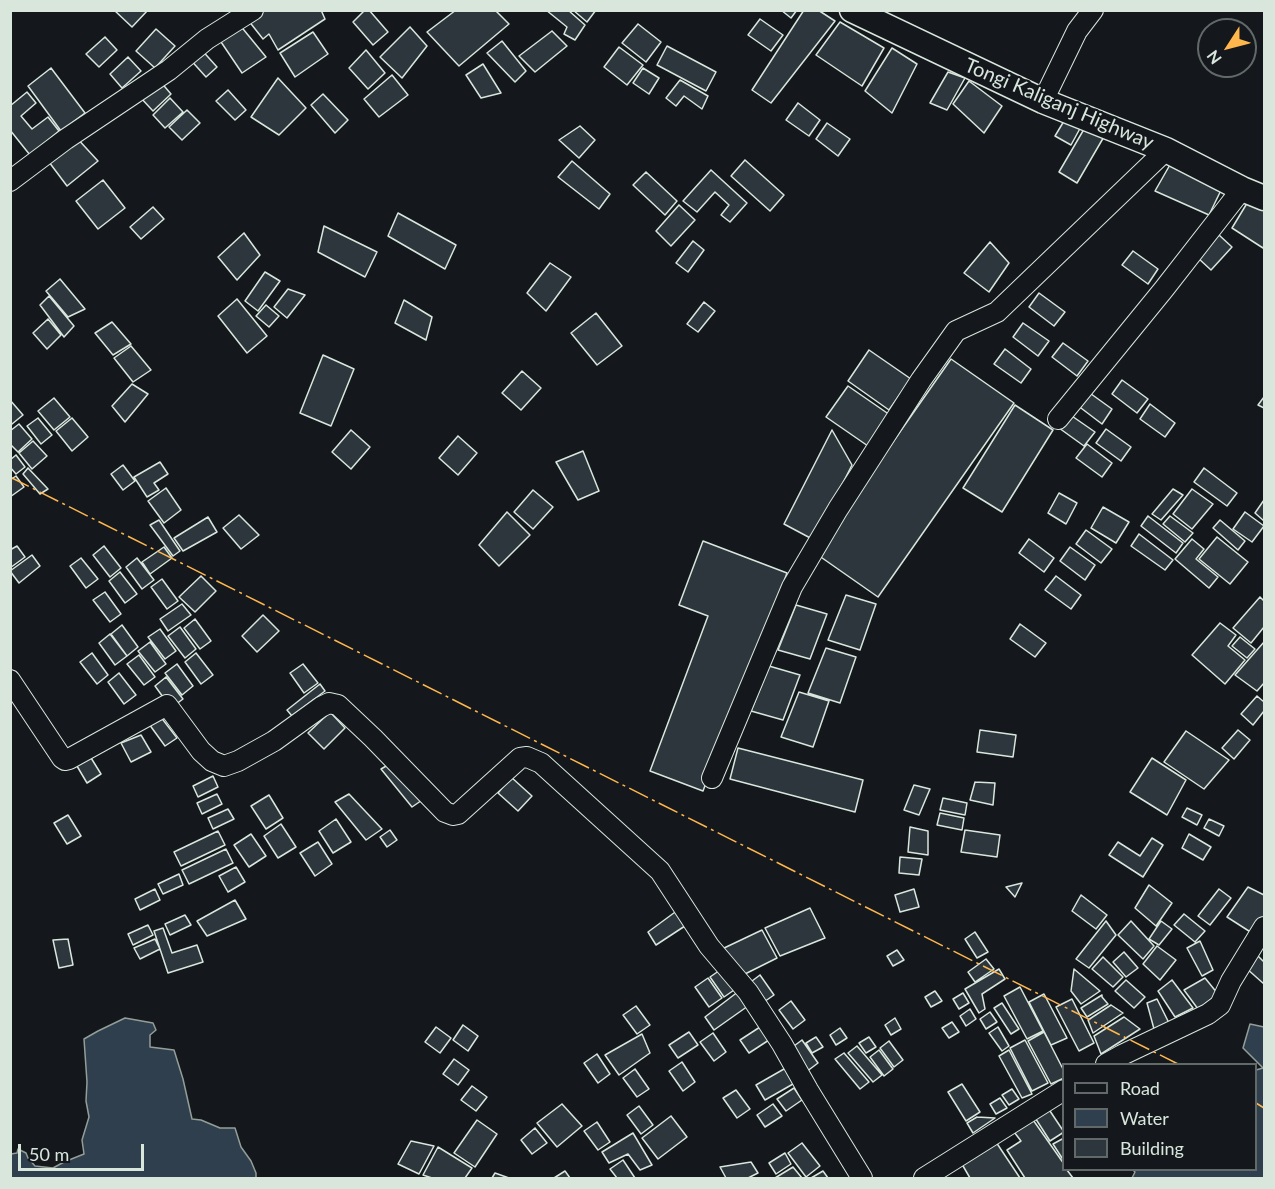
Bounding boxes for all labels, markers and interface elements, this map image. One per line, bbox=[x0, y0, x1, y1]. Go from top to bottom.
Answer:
north arrow bbox=[1197, 18, 1257, 78]
text: N bbox=[1202, 47, 1225, 68]
street label: Tongi Kaliganj Highway bbox=[961, 53, 1157, 155]
legend bbox=[1062, 1063, 1257, 1171]
text: Road bbox=[1120, 1077, 1160, 1099]
text: Water bbox=[1120, 1107, 1169, 1129]
scale bar bbox=[21, 1132, 147, 1170]
text: Building bbox=[1120, 1137, 1184, 1159]
text: 50 m bbox=[29, 1143, 69, 1165]

